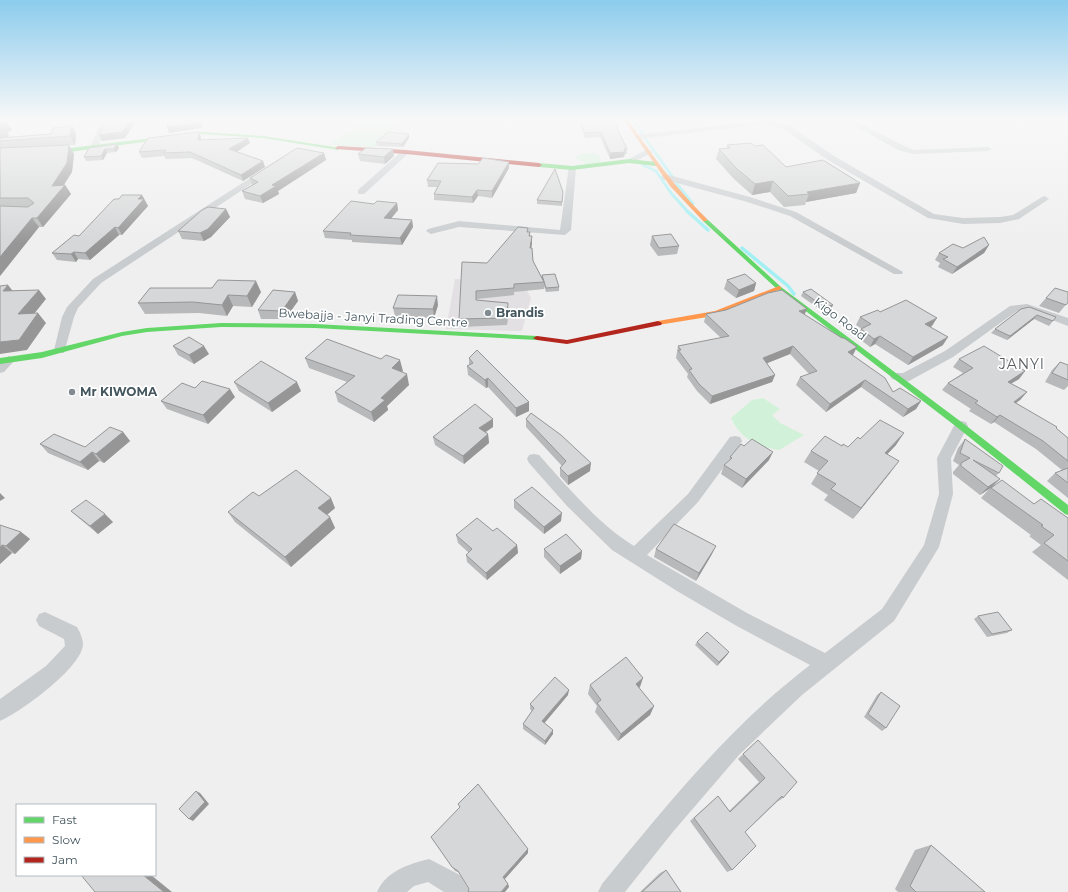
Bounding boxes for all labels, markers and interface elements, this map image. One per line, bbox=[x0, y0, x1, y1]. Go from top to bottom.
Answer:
street label: Kigo Road bbox=[811, 294, 870, 343]
street label: Bwebajja - Janyi Trading Centre bbox=[278, 305, 468, 330]
place label: Brandis bbox=[496, 305, 545, 320]
marker: Brandis bbox=[483, 308, 493, 318]
district label: JANYI bbox=[998, 355, 1045, 373]
place label: Mr KIWOMA bbox=[80, 384, 158, 399]
marker: Mr KIWOMA bbox=[67, 387, 77, 397]
legend bbox=[16, 804, 156, 876]
text: Fast bbox=[52, 812, 77, 827]
text: Slow bbox=[52, 832, 81, 847]
text: Jam bbox=[51, 852, 78, 867]

